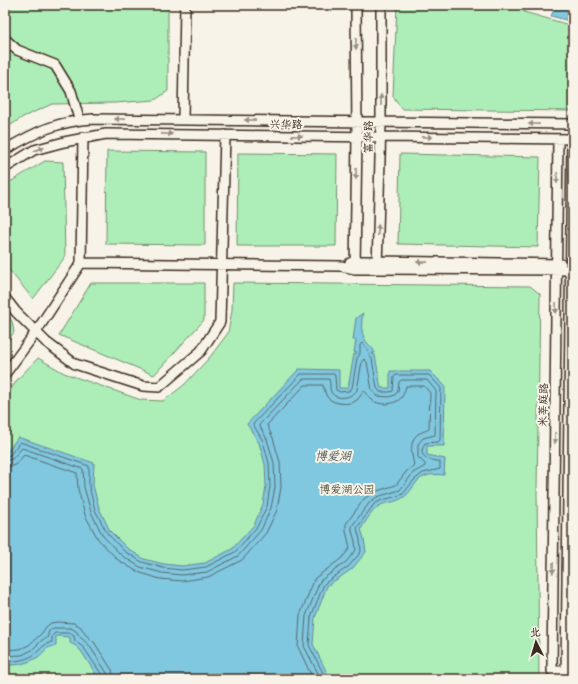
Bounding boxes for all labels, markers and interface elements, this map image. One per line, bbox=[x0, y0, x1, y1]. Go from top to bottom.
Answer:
one-way arrow bbox=[353, 38, 359, 51]
one-way arrow bbox=[378, 93, 384, 106]
one-way arrow bbox=[113, 116, 126, 122]
one-way arrow bbox=[243, 117, 256, 123]
street label: 兴华路 bbox=[269, 118, 303, 131]
street label: 富华路 bbox=[362, 120, 375, 154]
one-way arrow bbox=[527, 121, 540, 127]
one-way arrow bbox=[161, 131, 174, 137]
one-way arrow bbox=[291, 133, 304, 139]
one-way arrow bbox=[421, 134, 434, 140]
one-way arrow bbox=[33, 146, 45, 152]
one-way arrow bbox=[353, 168, 359, 181]
one-way arrow bbox=[554, 172, 560, 185]
one-way arrow bbox=[374, 224, 381, 236]
one-way arrow bbox=[415, 259, 428, 265]
one-way arrow bbox=[553, 302, 559, 315]
street label: 米莘庭路 bbox=[537, 383, 550, 427]
one-way arrow bbox=[552, 432, 558, 445]
water label: 博爱湖 bbox=[315, 449, 352, 464]
park label: 博爱湖公园 bbox=[320, 483, 375, 496]
one-way arrow bbox=[550, 562, 556, 575]
north arrow bbox=[516, 622, 556, 662]
text: 北 bbox=[529, 626, 541, 639]

